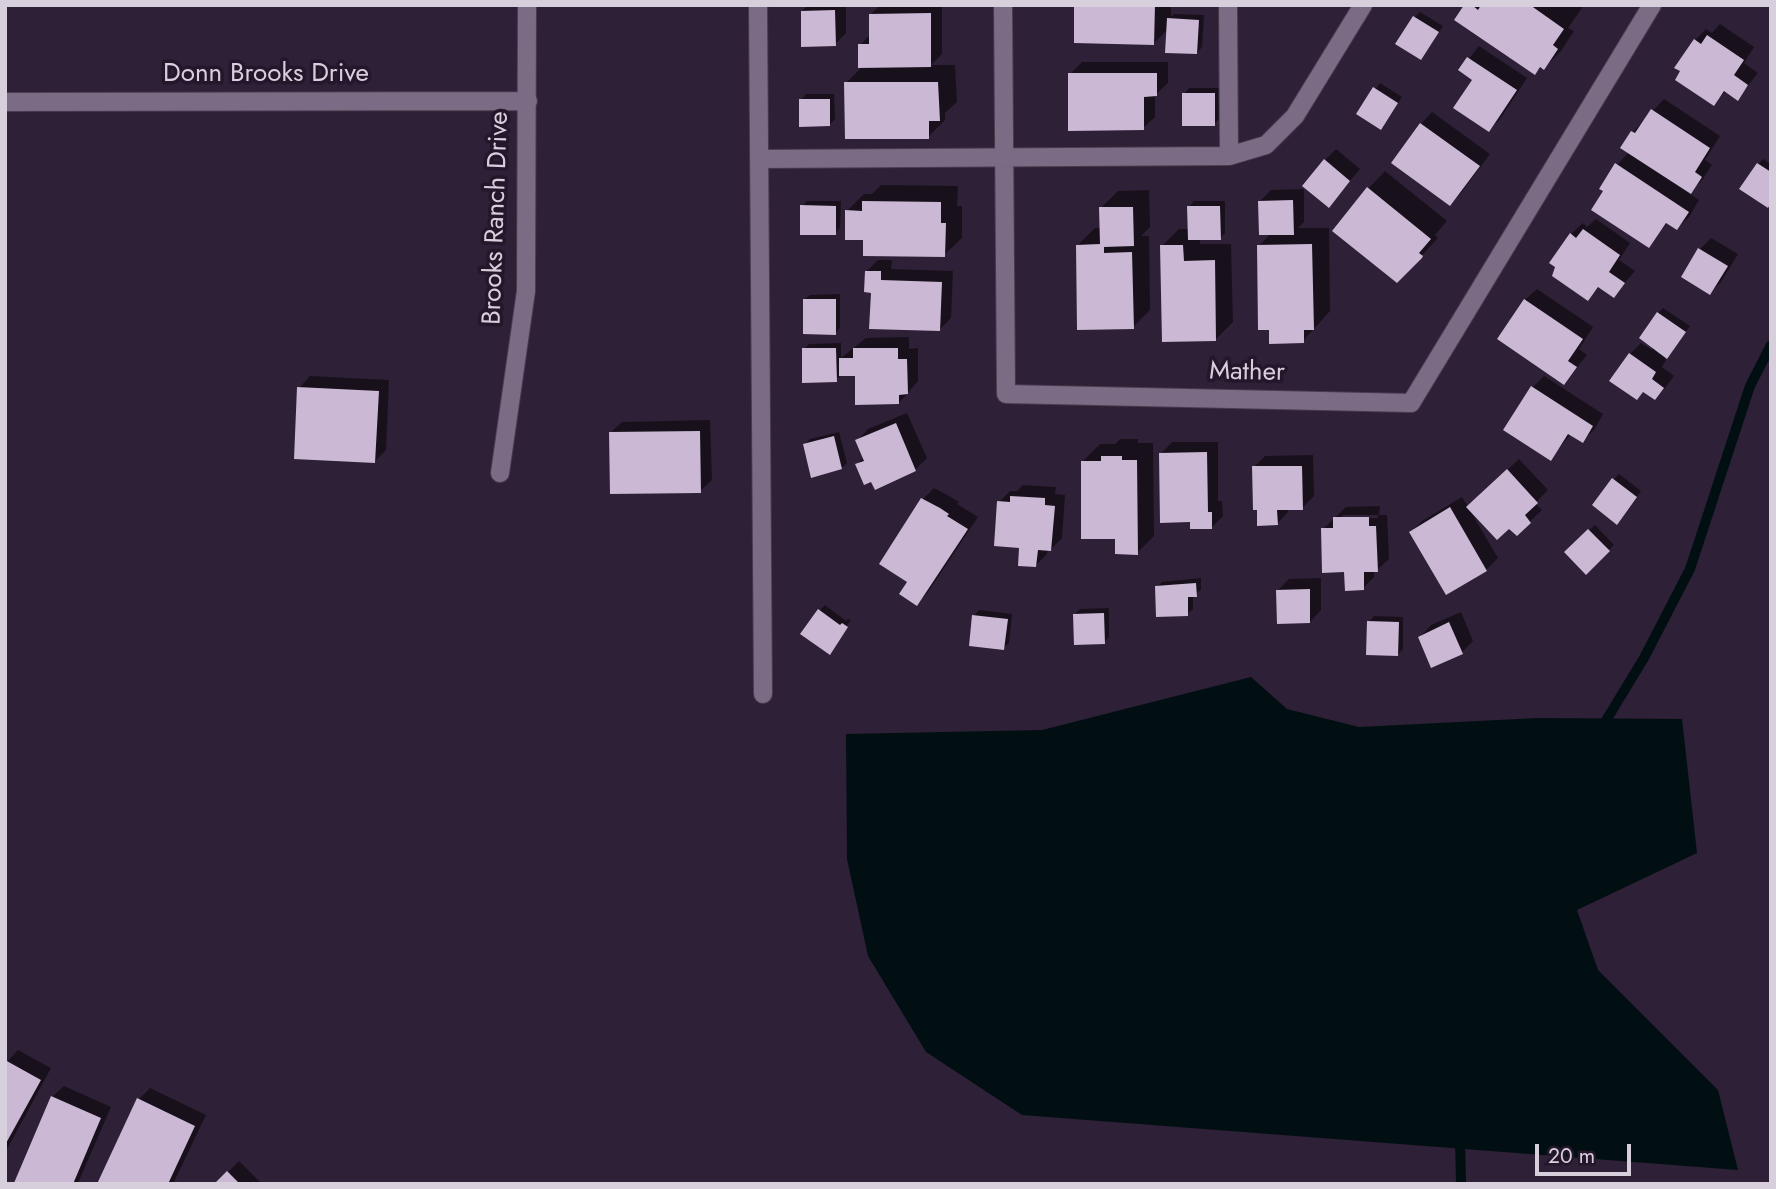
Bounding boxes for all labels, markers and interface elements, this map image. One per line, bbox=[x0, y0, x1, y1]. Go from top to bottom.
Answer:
street label: Donn Brooks Drive bbox=[163, 59, 369, 91]
street label: Brooks Ranch Drive bbox=[478, 111, 516, 325]
street label: Mather bbox=[1209, 357, 1285, 389]
scale bar bbox=[1538, 1130, 1634, 1174]
text: 20 m bbox=[1548, 1141, 1595, 1171]

